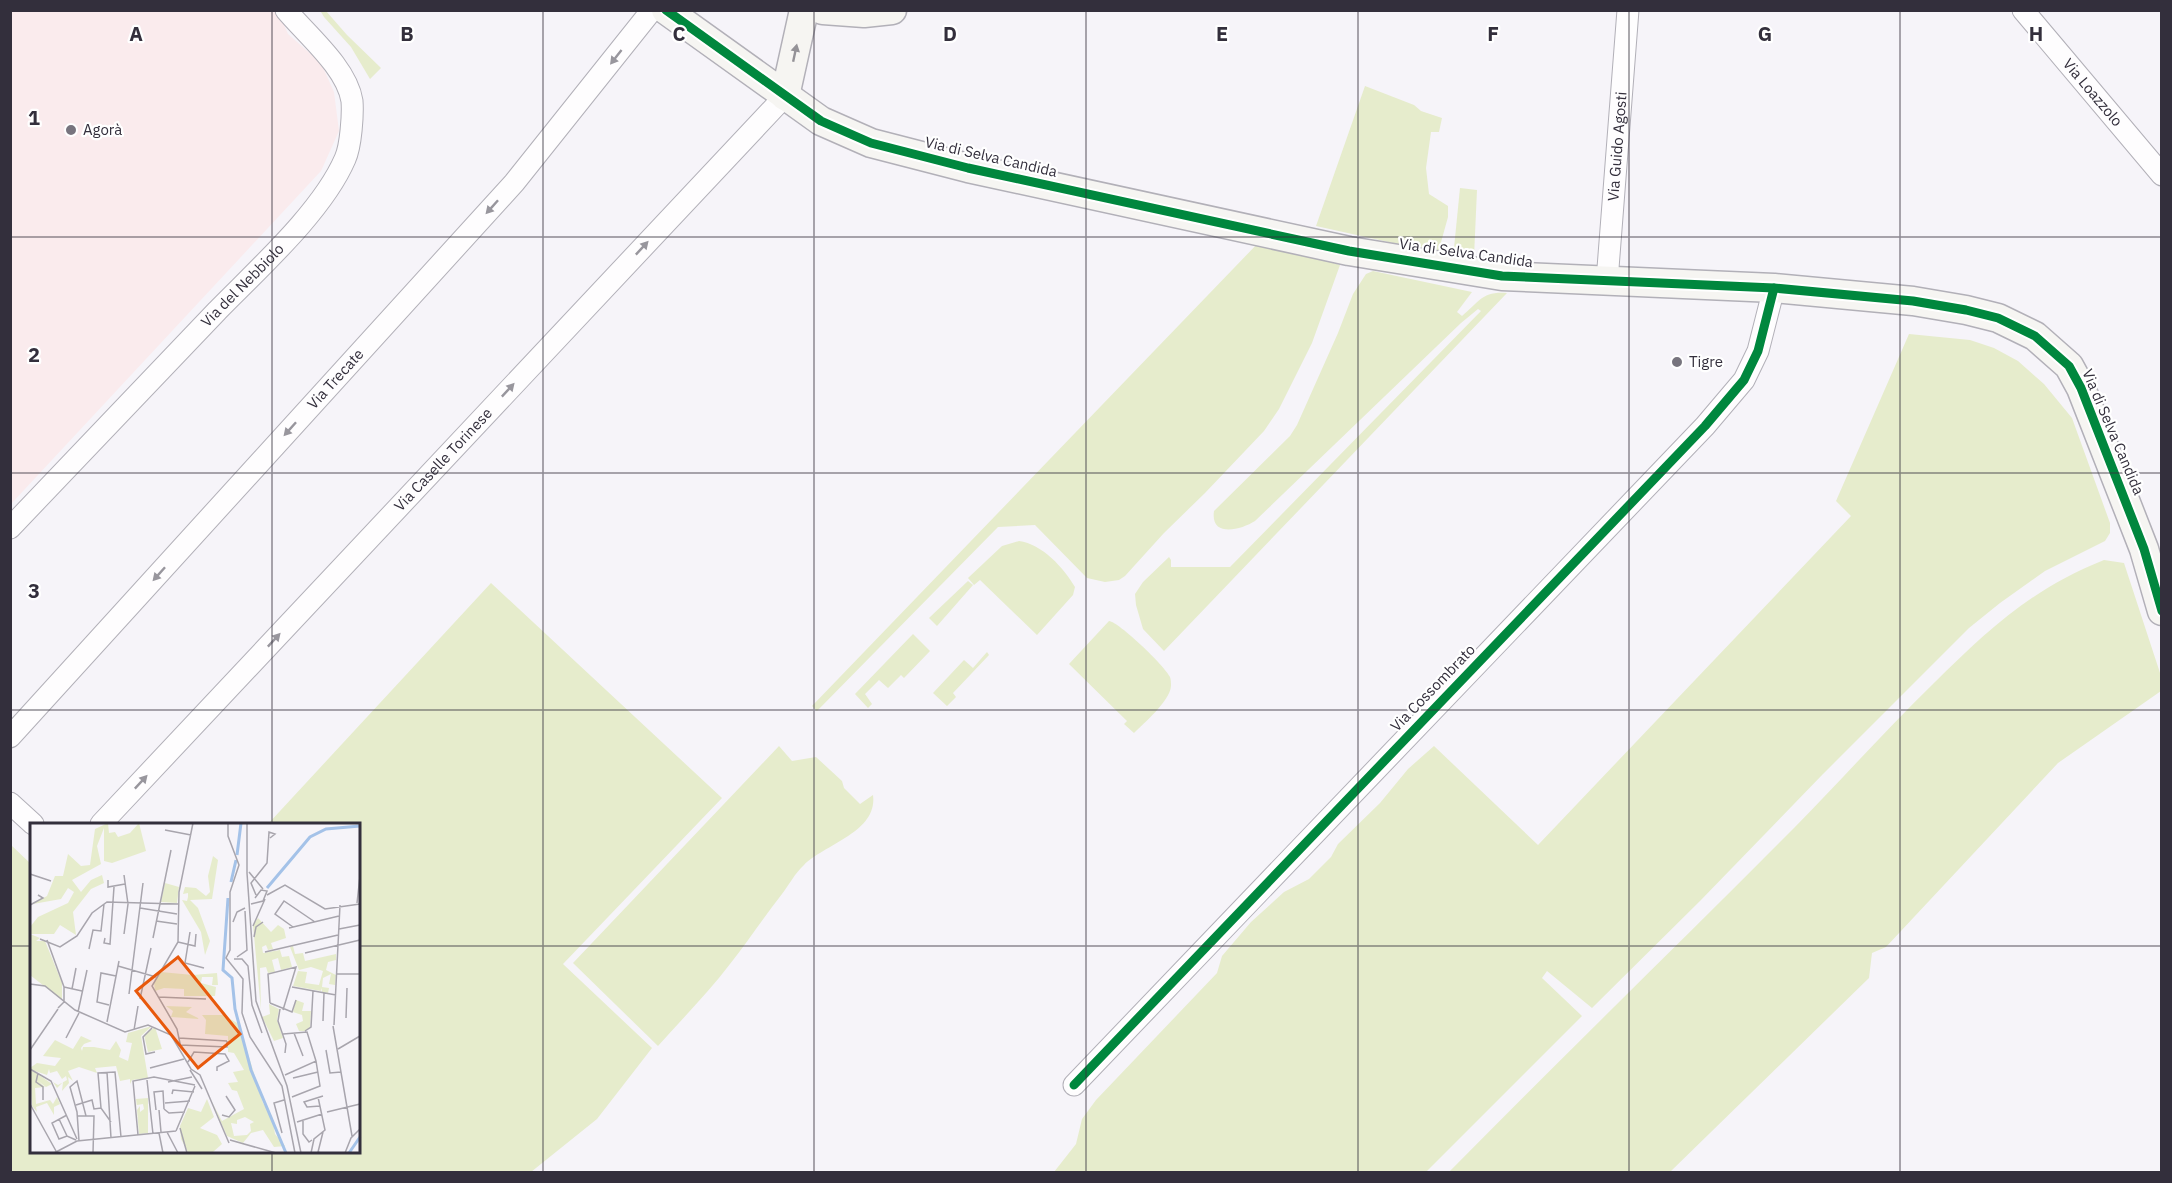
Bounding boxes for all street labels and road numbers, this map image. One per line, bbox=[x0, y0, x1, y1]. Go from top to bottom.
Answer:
street label: Via Loazzolo bbox=[2059, 54, 2127, 130]
street label: Via Guido Agosti bbox=[1603, 91, 1631, 202]
street label: Via di Selva Candida bbox=[923, 132, 1059, 181]
street label: Via di Selva Candida bbox=[1398, 234, 1534, 271]
street label: Via del Nebbiolo bbox=[197, 239, 288, 331]
street label: Via Trecate bbox=[303, 344, 368, 413]
street label: Via di Selva Candida bbox=[2078, 366, 2149, 498]
street label: Via Caselle Torinese bbox=[390, 404, 496, 515]
street label: Via Cossombrato bbox=[1386, 640, 1479, 735]

